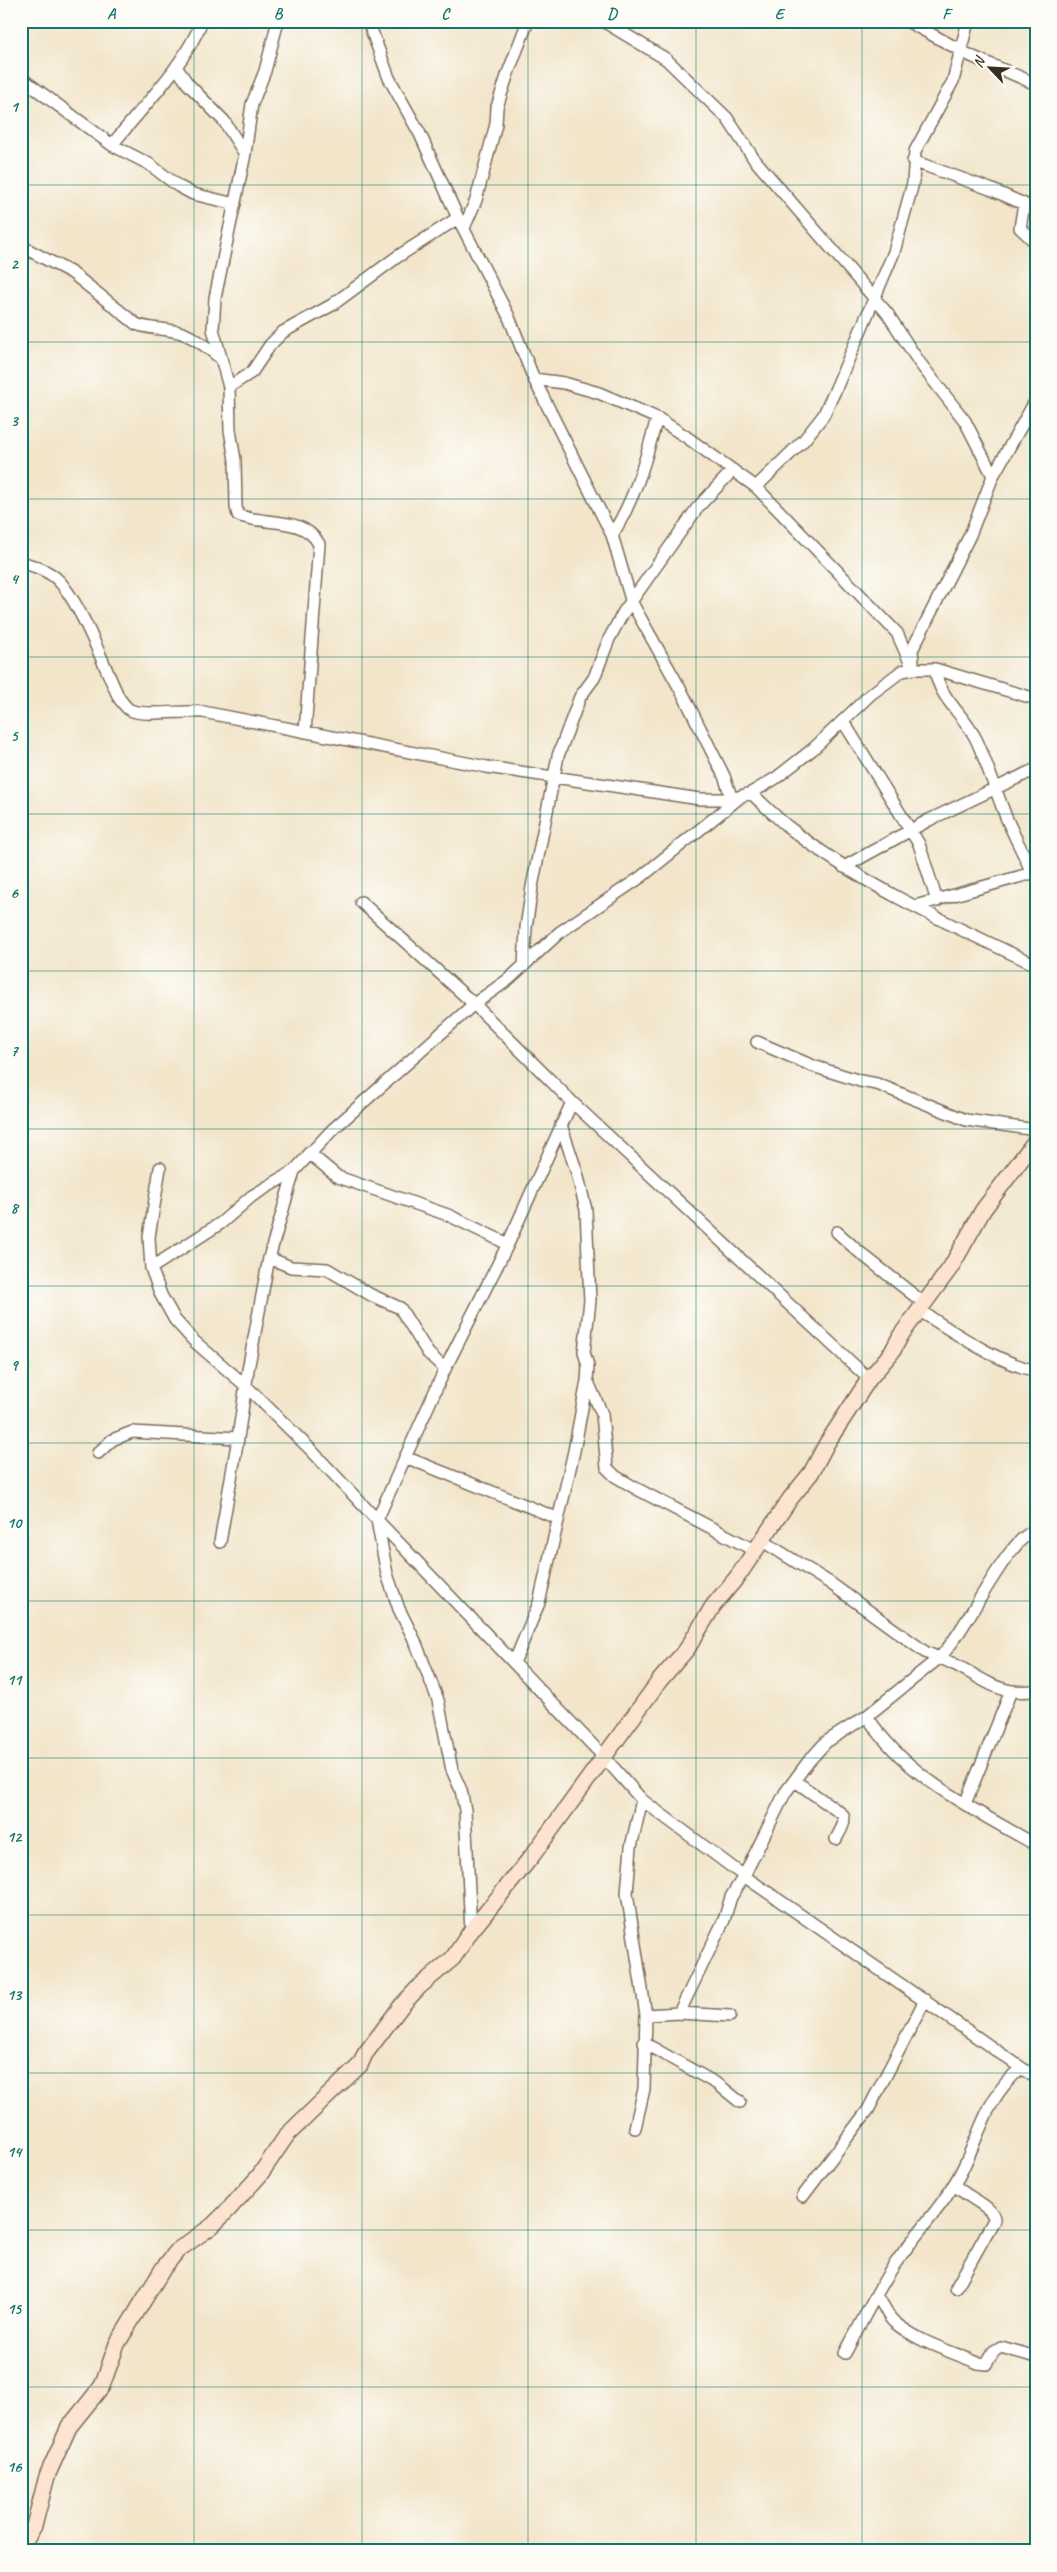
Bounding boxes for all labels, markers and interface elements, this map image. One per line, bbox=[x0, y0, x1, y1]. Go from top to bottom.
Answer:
text: A bbox=[107, 4, 117, 24]
text: B bbox=[274, 4, 284, 24]
text: C bbox=[441, 4, 451, 24]
text: D bbox=[607, 4, 618, 24]
text: E bbox=[775, 4, 786, 24]
text: F bbox=[942, 4, 953, 24]
north arrow bbox=[964, 42, 1014, 92]
text: N bbox=[969, 53, 989, 70]
text: 1 bbox=[10, 97, 19, 117]
text: 2 bbox=[10, 254, 19, 274]
text: 3 bbox=[10, 411, 19, 431]
text: 4 bbox=[10, 569, 19, 589]
text: 5 bbox=[11, 726, 20, 746]
text: 6 bbox=[10, 883, 19, 903]
text: 7 bbox=[10, 1041, 19, 1061]
text: 8 bbox=[10, 1198, 19, 1218]
text: 9 bbox=[10, 1355, 19, 1375]
text: 10 bbox=[7, 1513, 23, 1533]
text: 11 bbox=[7, 1670, 23, 1690]
text: 12 bbox=[7, 1827, 23, 1847]
text: 13 bbox=[7, 1985, 23, 2005]
text: 14 bbox=[7, 2142, 23, 2162]
text: 15 bbox=[7, 2299, 23, 2319]
text: 16 bbox=[7, 2457, 23, 2477]

